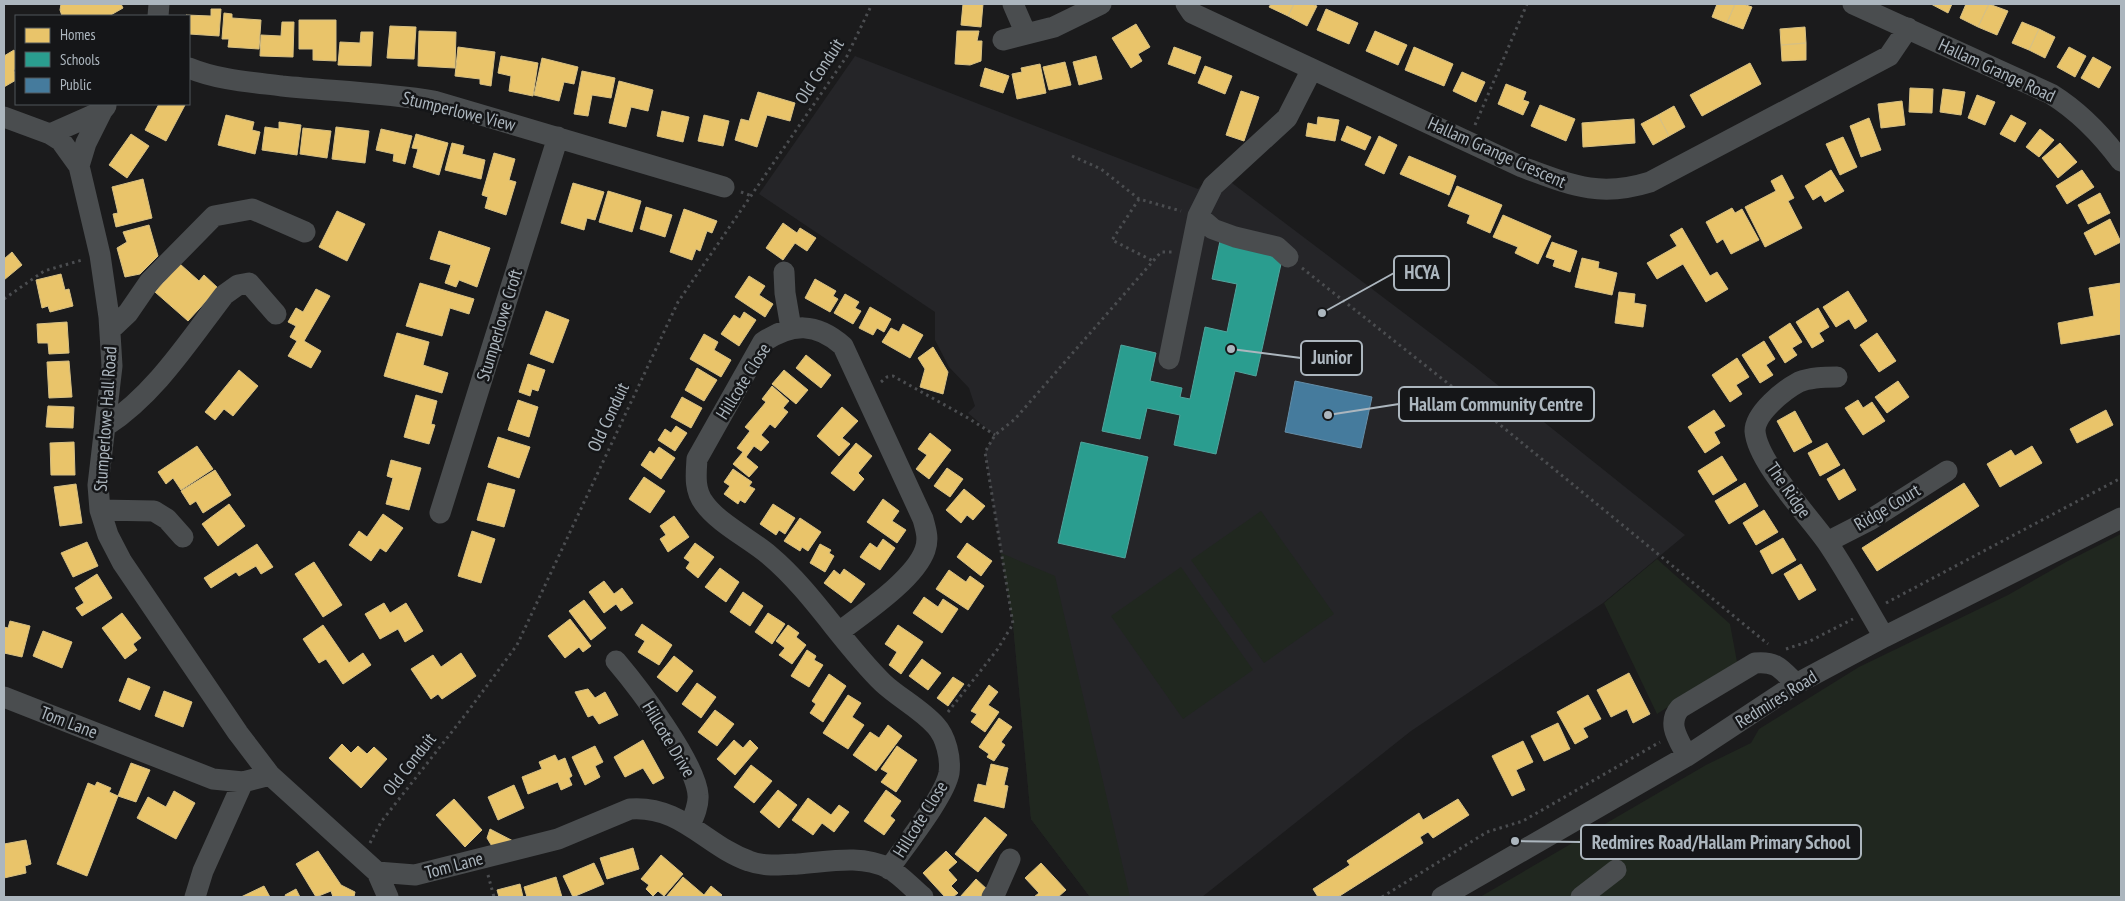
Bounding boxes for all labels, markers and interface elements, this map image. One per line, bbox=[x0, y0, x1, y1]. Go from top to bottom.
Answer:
legend bbox=[15, 15, 190, 105]
text: Homes bbox=[60, 25, 96, 44]
street label: Hallam Grange Road bbox=[1935, 33, 2059, 107]
street label: Old Conduit bbox=[789, 34, 849, 108]
text: Schools bbox=[60, 50, 100, 69]
text: Public bbox=[60, 75, 92, 94]
street label: Stumperlowe View bbox=[400, 86, 518, 136]
street label: Hallam Grange Crescent bbox=[1424, 111, 1570, 193]
callout: HCYA bbox=[1394, 256, 1449, 290]
text: HCYA bbox=[1404, 260, 1440, 284]
street label: Stumperlowe Croft bbox=[471, 266, 527, 384]
street label: Hillcote Close bbox=[711, 339, 775, 423]
callout: Junior bbox=[1301, 341, 1362, 375]
text: Junior bbox=[1311, 345, 1353, 369]
street label: Stumperlowe Hall Road bbox=[88, 346, 122, 492]
street label: Old Conduit bbox=[582, 379, 634, 455]
callout: Hallam Community Centre bbox=[1399, 387, 1594, 421]
text: Hallam Community Centre bbox=[1409, 392, 1583, 416]
street label: The Ridge bbox=[1762, 458, 1816, 522]
street label: Ridge Court bbox=[1850, 478, 1924, 536]
street label: Redmires Road bbox=[1731, 665, 1821, 733]
street label: Hillcote Drive bbox=[637, 697, 701, 781]
street label: Tom Lane bbox=[37, 701, 101, 743]
street label: Old Conduit bbox=[377, 728, 441, 800]
street label: Hillcote Close bbox=[888, 777, 952, 861]
callout: Redmires Road/Hallam Primary School bbox=[1581, 825, 1861, 859]
text: Redmires Road/Hallam Primary School bbox=[1592, 830, 1851, 854]
street label: Tom Lane bbox=[422, 846, 486, 884]

